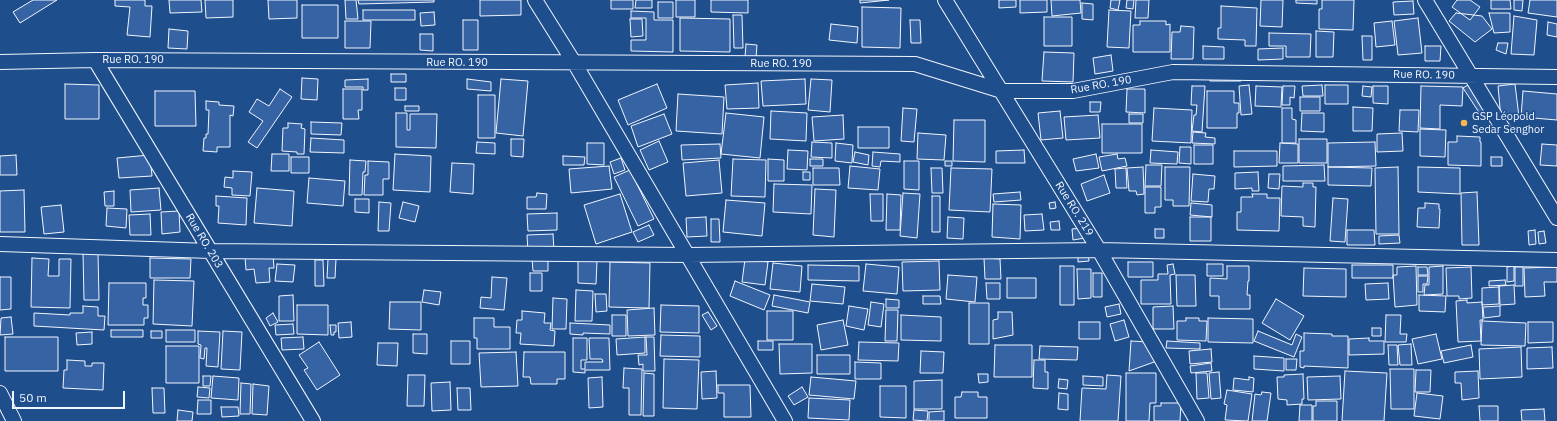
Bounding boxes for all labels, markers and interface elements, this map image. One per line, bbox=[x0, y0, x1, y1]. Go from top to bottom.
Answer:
street label: Rue RO. 190 bbox=[102, 53, 164, 67]
street label: Rue RO. 190 bbox=[426, 56, 488, 70]
street label: Rue RO. 190 bbox=[750, 57, 812, 71]
street label: Rue RO. 190 bbox=[1393, 68, 1455, 82]
street label: Rue RO. 190 bbox=[1069, 73, 1133, 97]
place label: GSP Léopold Sedar Senghor bbox=[1472, 110, 1544, 136]
marker: GSP Léopold Sedar Senghor bbox=[1459, 118, 1469, 128]
street label: Rue RO. 219 bbox=[1052, 179, 1096, 239]
street label: Rue RO. 203 bbox=[182, 211, 226, 271]
scale bar bbox=[14, 383, 127, 409]
text: 50 m bbox=[19, 390, 47, 405]

